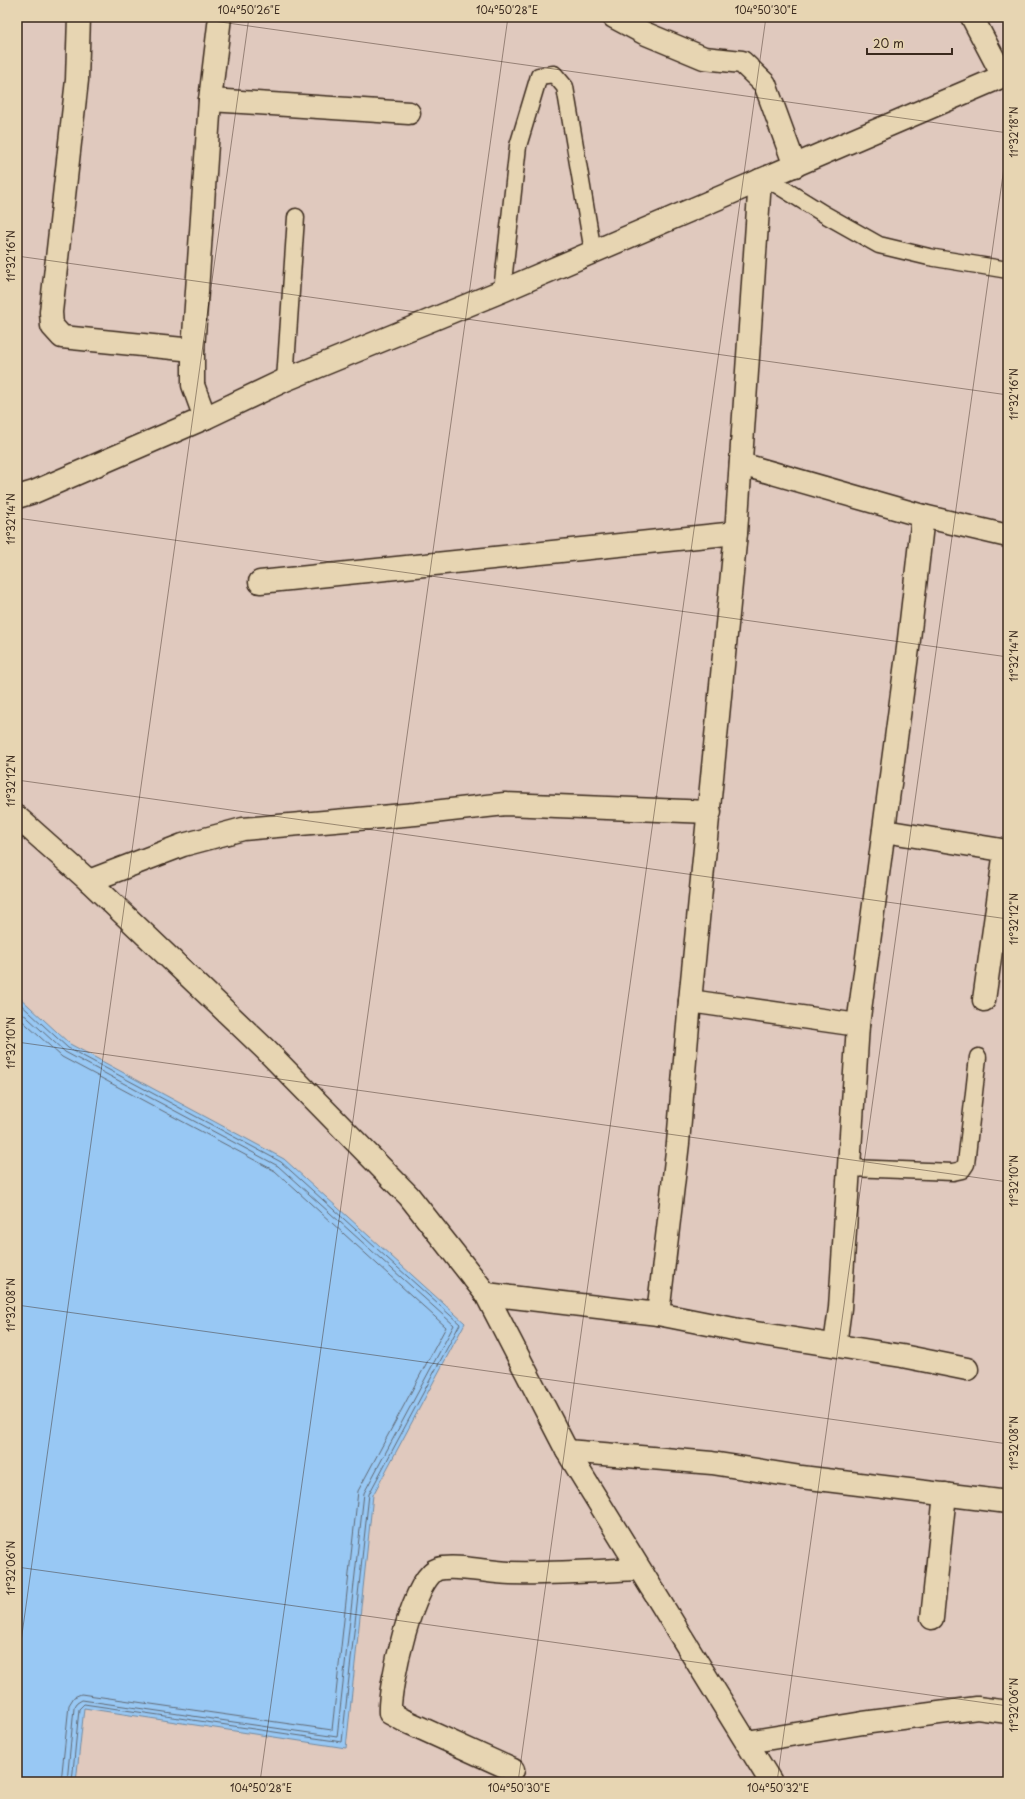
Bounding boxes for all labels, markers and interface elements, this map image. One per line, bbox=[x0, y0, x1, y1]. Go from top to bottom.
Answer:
text: 104°50'26"E bbox=[218, 2, 280, 17]
text: 104°50'28"E bbox=[476, 2, 538, 17]
text: 104°50'30"E bbox=[735, 2, 797, 17]
scale bar bbox=[867, 30, 952, 56]
text: 20 m bbox=[873, 34, 904, 52]
text: 11°32'18"N bbox=[1006, 106, 1021, 158]
text: 11°32'16"N bbox=[3, 230, 18, 282]
text: 11°32'16"N bbox=[1006, 368, 1021, 420]
text: 11°32'14"N bbox=[3, 493, 18, 545]
text: 11°32'14"N bbox=[1006, 630, 1021, 682]
text: 11°32'12"N bbox=[3, 755, 18, 807]
text: 11°32'12"N bbox=[1006, 893, 1021, 945]
text: 11°32'10"N bbox=[3, 1017, 18, 1069]
text: 11°32'10"N bbox=[1006, 1155, 1021, 1207]
text: 11°32'08"N bbox=[3, 1278, 18, 1332]
text: 11°32'08"N bbox=[1006, 1416, 1021, 1470]
text: 11°32'06"N bbox=[3, 1541, 18, 1595]
text: 11°32'06"N bbox=[1006, 1678, 1021, 1732]
text: 104°50'28"E bbox=[230, 1780, 292, 1795]
text: 104°50'30"E bbox=[488, 1780, 550, 1795]
text: 104°50'32"E bbox=[747, 1780, 809, 1795]

